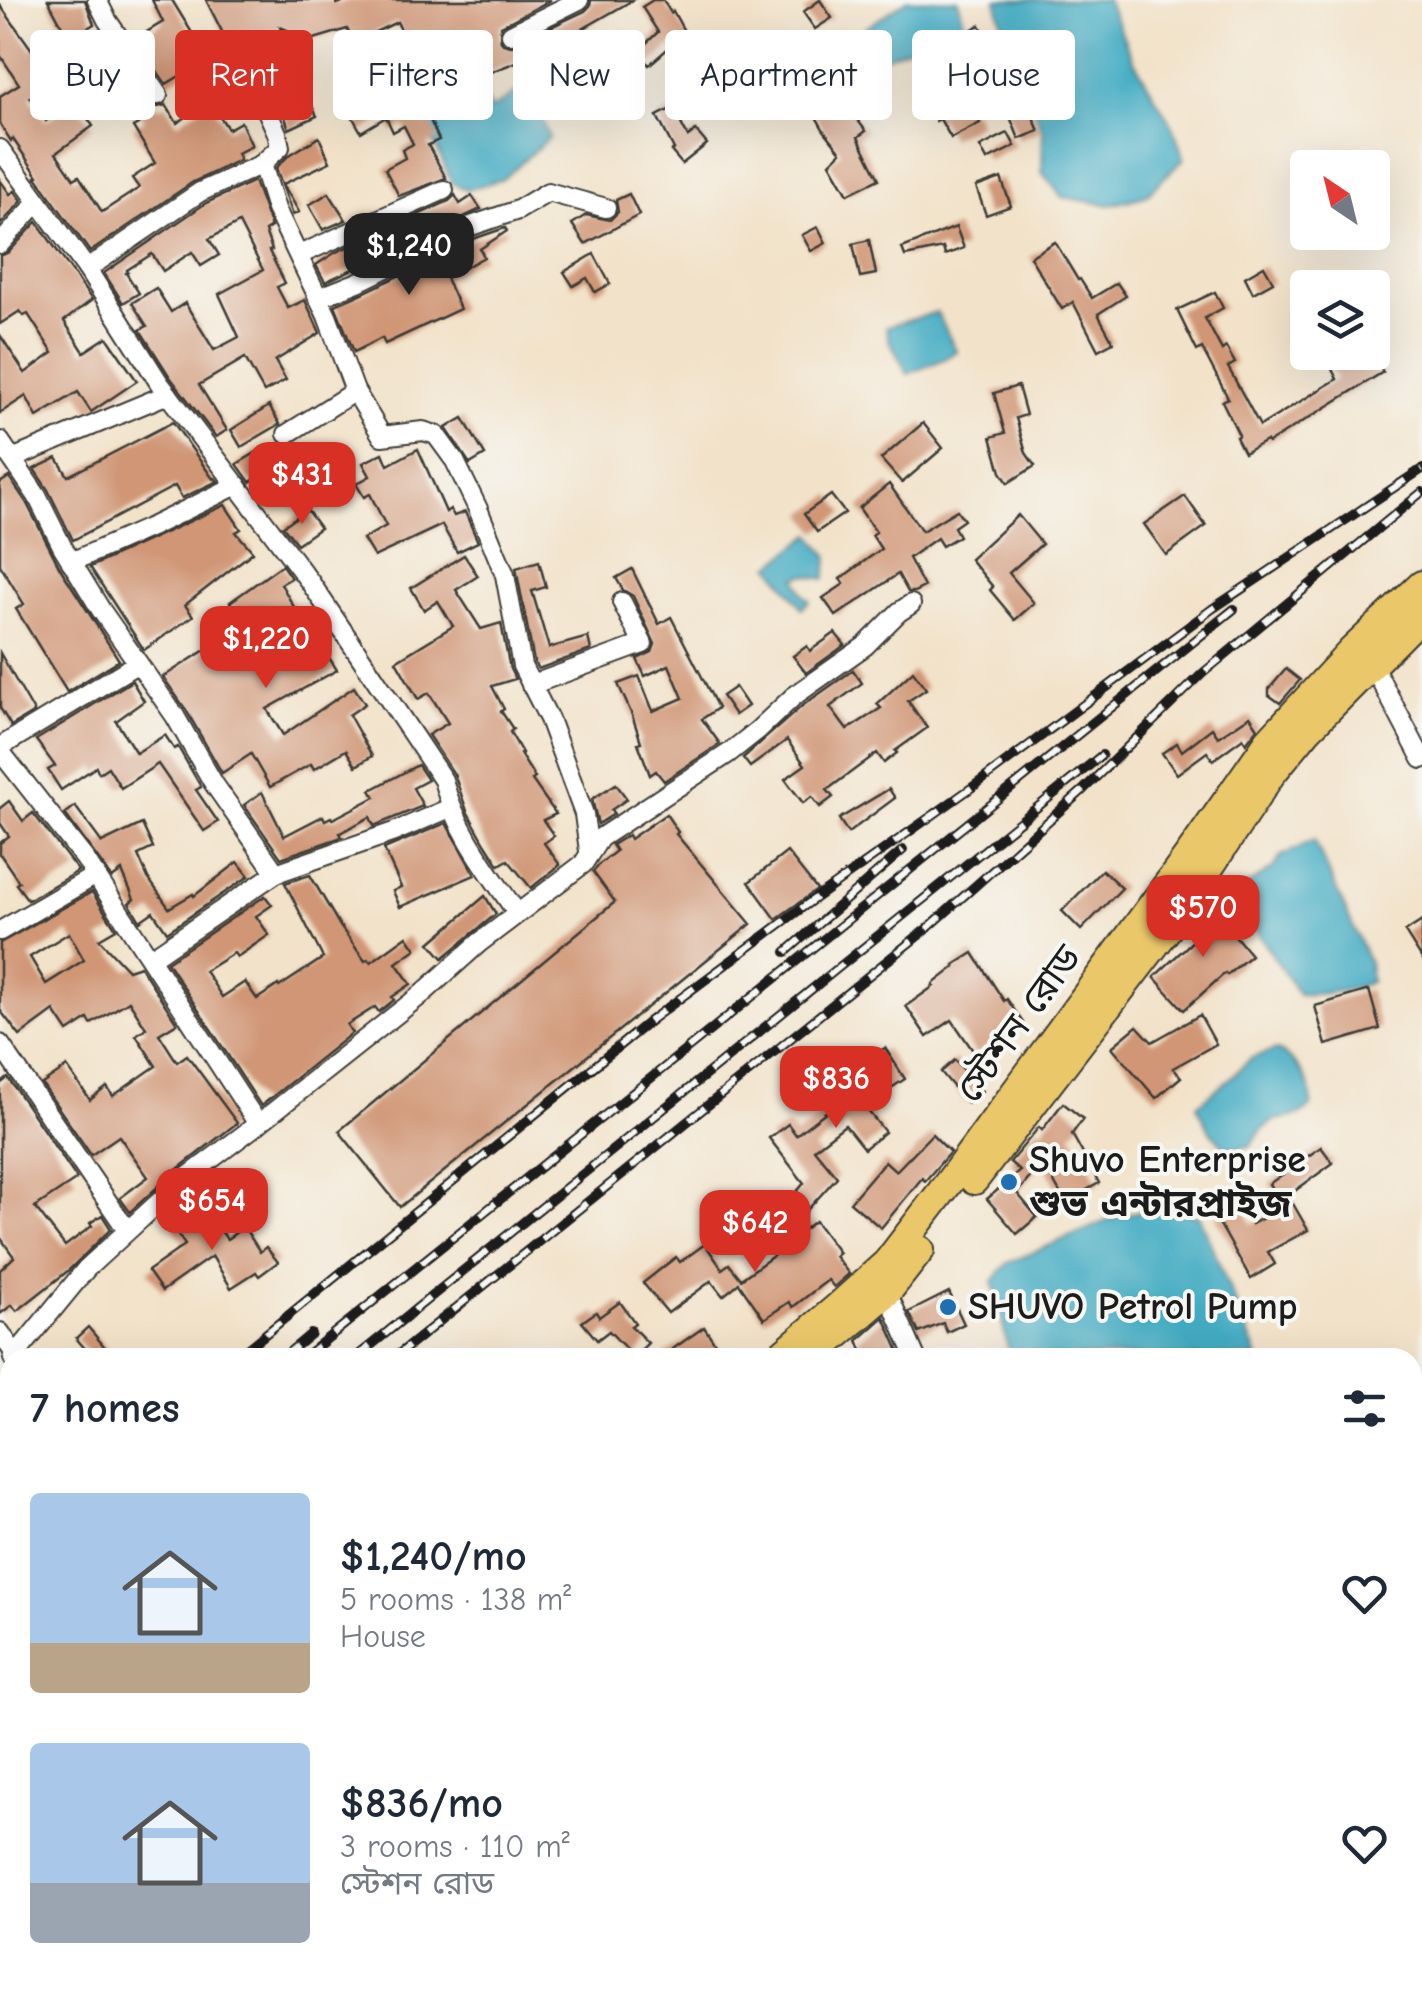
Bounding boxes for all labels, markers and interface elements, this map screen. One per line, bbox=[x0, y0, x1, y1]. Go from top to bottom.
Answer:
chip: Buy bbox=[30, 30, 155, 120]
chip: Rent bbox=[175, 30, 313, 120]
chip: Filters bbox=[333, 30, 493, 120]
chip: New bbox=[513, 30, 645, 120]
chip: Apartment bbox=[665, 30, 892, 120]
chip: House bbox=[912, 30, 1075, 120]
north arrow bbox=[1290, 150, 1390, 250]
map controls bbox=[1290, 150, 1390, 370]
pin: $1,240 bbox=[328, 213, 490, 298]
text: $1,240 bbox=[366, 227, 452, 264]
button: layers bbox=[1290, 270, 1390, 370]
pin: $431 bbox=[243, 442, 361, 527]
text: $431 bbox=[271, 456, 333, 493]
pin: $1,220 bbox=[185, 606, 347, 691]
text: $1,220 bbox=[222, 620, 310, 657]
pin: $570 bbox=[1144, 875, 1262, 960]
text: $570 bbox=[1169, 889, 1237, 926]
street label: স্টেশন রোড bbox=[947, 936, 1091, 1111]
pin: $836 bbox=[777, 1046, 895, 1131]
text: $836 bbox=[802, 1060, 870, 1097]
place label: Shuvo Enterprise শুভ এন্টারপ্রাইজ bbox=[1029, 1138, 1306, 1226]
pin: $654 bbox=[153, 1168, 271, 1253]
marker: Shuvo Enterprise শুভ এন্টারপ্রাইজ bbox=[998, 1171, 1020, 1193]
text: $654 bbox=[178, 1182, 246, 1219]
pin: $642 bbox=[696, 1190, 814, 1275]
text: $642 bbox=[722, 1204, 788, 1241]
place label: SHUVO Petrol Pump bbox=[968, 1285, 1298, 1329]
marker: SHUVO Petrol Pump bbox=[937, 1296, 959, 1318]
icon: filters bbox=[1337, 1381, 1392, 1436]
text: 7 homes bbox=[30, 1384, 180, 1433]
text: $1,240/mo bbox=[340, 1532, 527, 1581]
icon: home bbox=[110, 1533, 230, 1653]
icon: heart bbox=[1337, 1566, 1392, 1621]
text: 5 rooms · 138 m² bbox=[340, 1581, 571, 1618]
text: House bbox=[340, 1618, 426, 1655]
text: $836/mo bbox=[340, 1779, 503, 1828]
icon: home bbox=[110, 1783, 230, 1903]
icon: heart bbox=[1337, 1816, 1392, 1871]
text: 3 rooms · 110 m² bbox=[340, 1828, 570, 1865]
text: স্টেশন রোড bbox=[340, 1865, 494, 1902]

